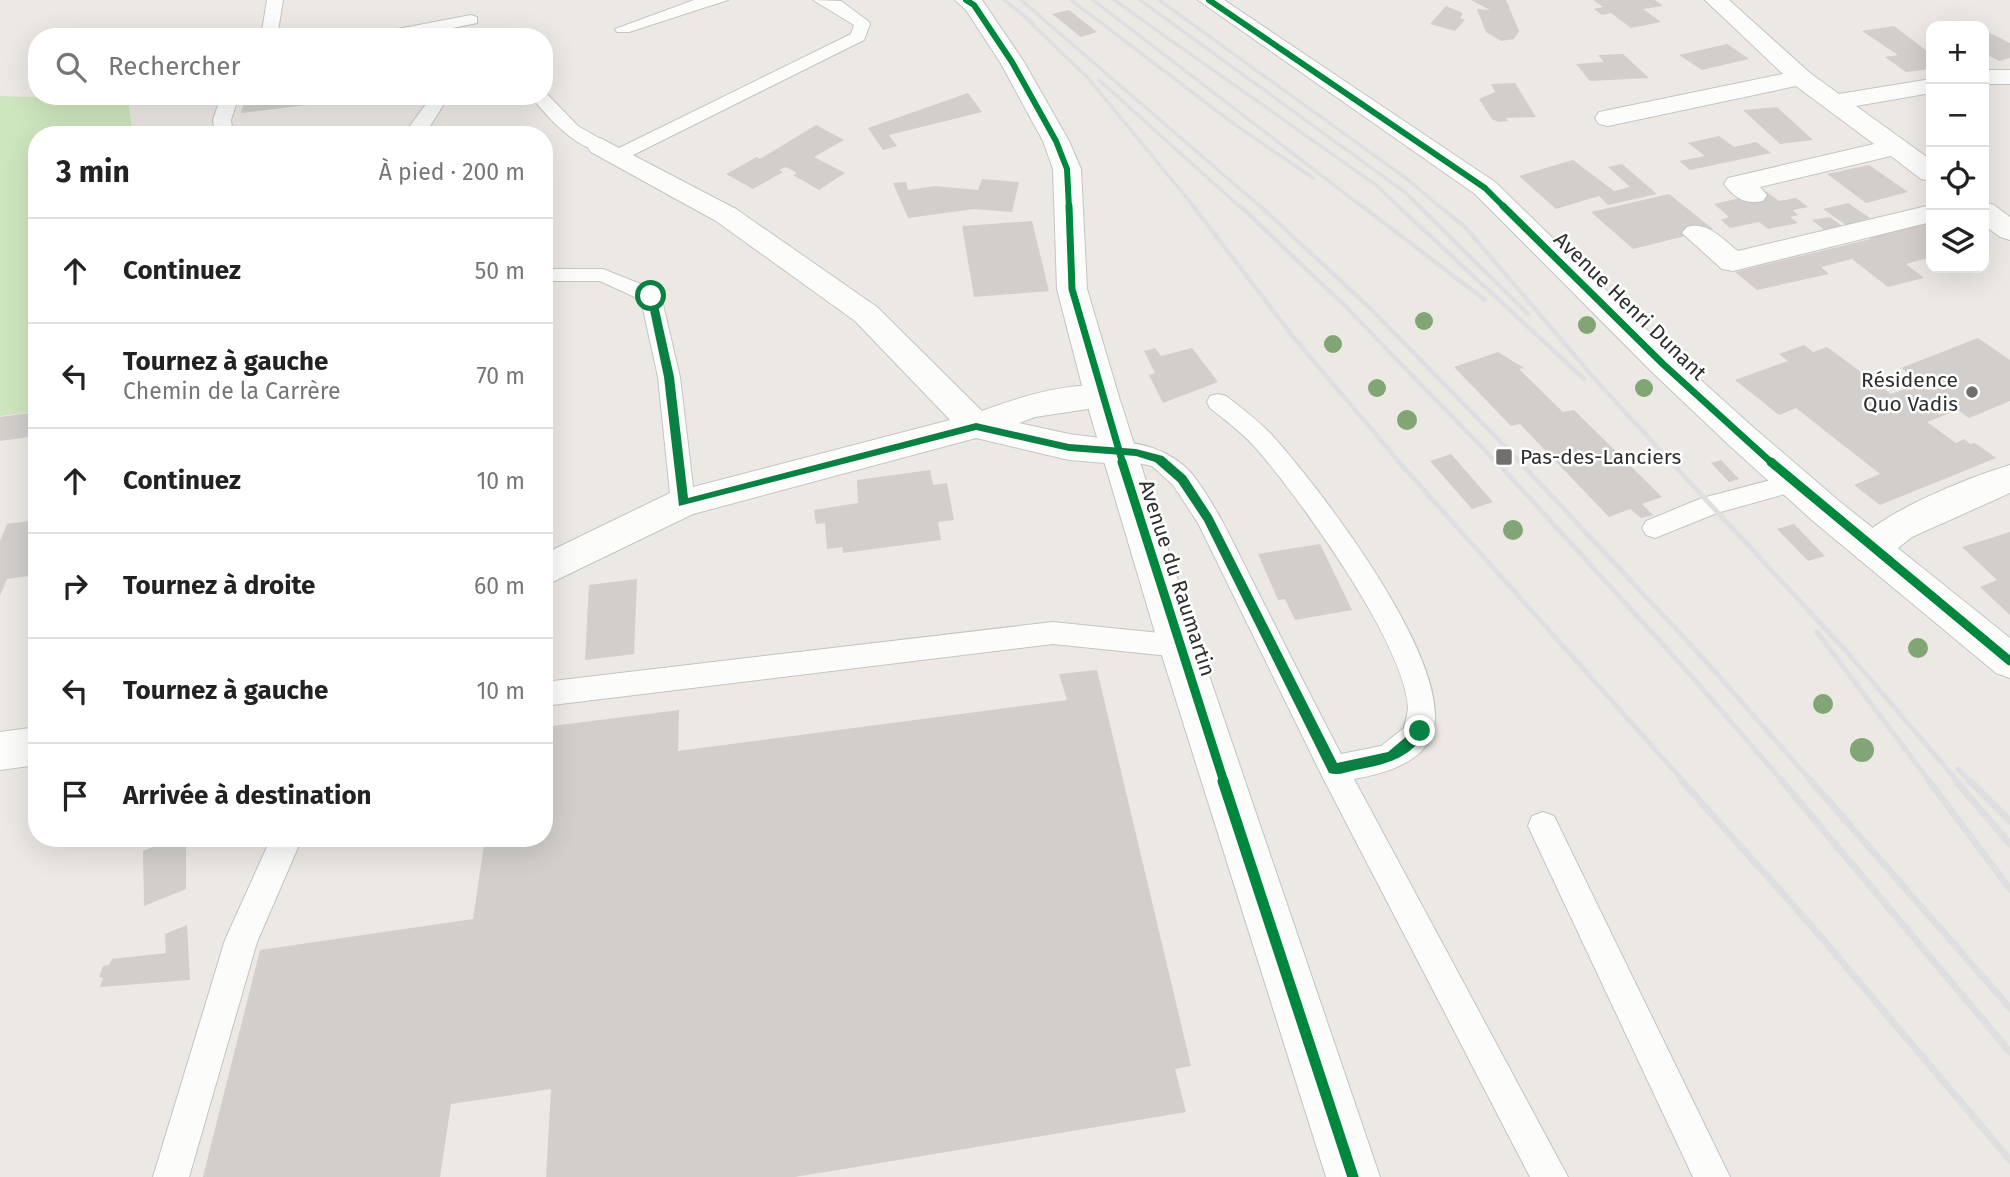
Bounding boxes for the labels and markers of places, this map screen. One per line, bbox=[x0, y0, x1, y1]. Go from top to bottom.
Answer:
place label: Résidence Quo Vadis bbox=[1861, 367, 1958, 417]
marker: Résidence Quo Vadis bbox=[1964, 384, 1980, 400]
place label: Pas-des-Lanciers bbox=[1520, 444, 1682, 470]
marker: Pas-des-Lanciers bbox=[1494, 447, 1514, 467]

